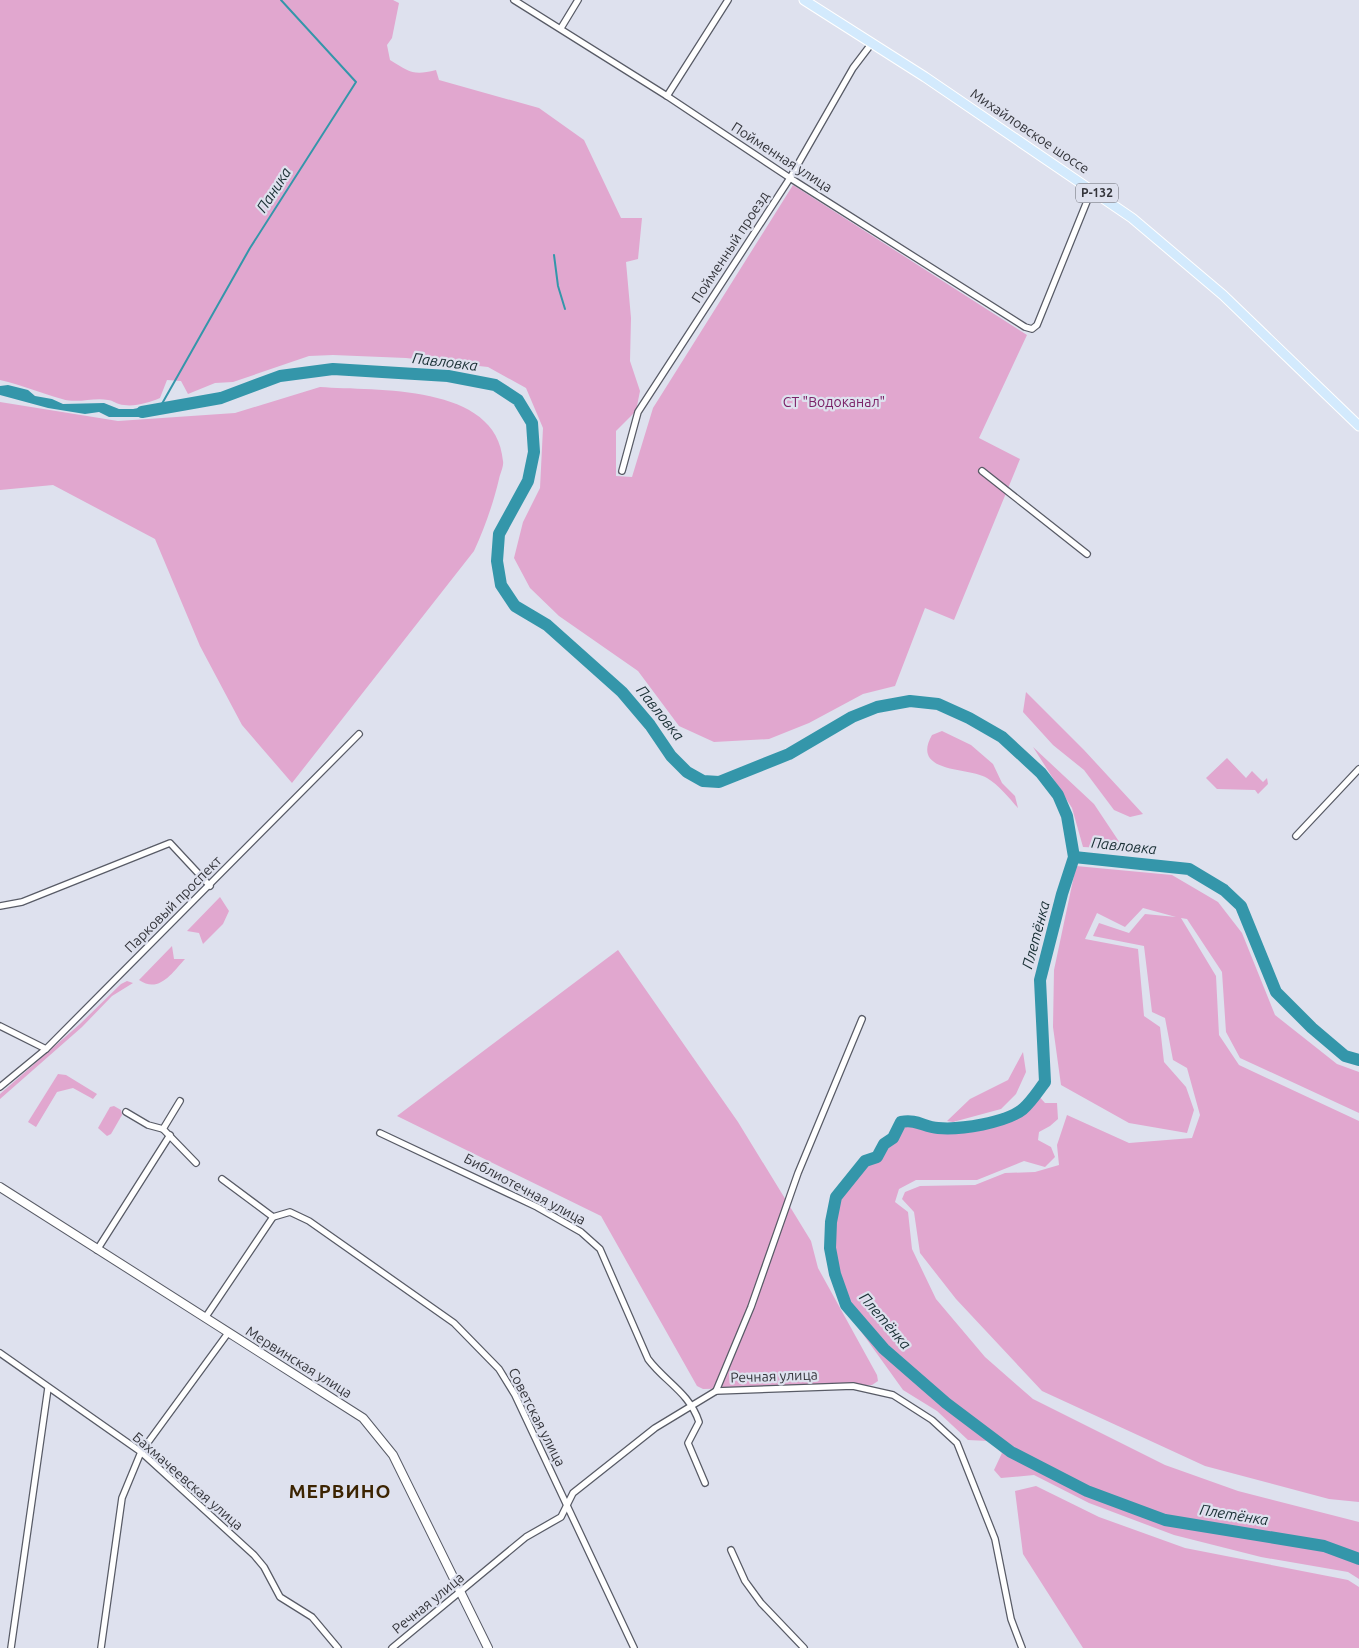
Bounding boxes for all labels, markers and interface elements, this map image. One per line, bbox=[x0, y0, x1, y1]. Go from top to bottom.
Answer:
street label: Михайловское шоссе bbox=[968, 85, 1092, 177]
street label: Пойменная улица bbox=[729, 119, 835, 195]
water label: Паника bbox=[253, 164, 294, 215]
road number: Р-132 bbox=[1076, 184, 1118, 202]
street label: Пойменный проезд bbox=[688, 188, 772, 306]
water label: Павловка bbox=[411, 349, 479, 374]
park label: СТ "Водоканал" bbox=[783, 394, 885, 410]
water label: Павловка bbox=[633, 682, 688, 744]
water label: Павловка bbox=[1090, 834, 1158, 857]
street label: Парковый проспект bbox=[121, 852, 225, 956]
water label: Плетёнка bbox=[1018, 899, 1053, 971]
street label: Библиотечная улица bbox=[461, 1150, 589, 1228]
water label: Плетёнка bbox=[856, 1289, 915, 1352]
street label: Мервинская улица bbox=[243, 1323, 355, 1401]
street label: Советская улица bbox=[505, 1365, 569, 1469]
street label: Речная улица bbox=[730, 1366, 818, 1386]
street label: Бахмачеевская улица bbox=[130, 1429, 246, 1533]
district label: МЕРВИНО bbox=[289, 1480, 391, 1502]
water label: Плетёнка bbox=[1198, 1501, 1270, 1528]
street label: Речная улица bbox=[389, 1569, 467, 1637]

